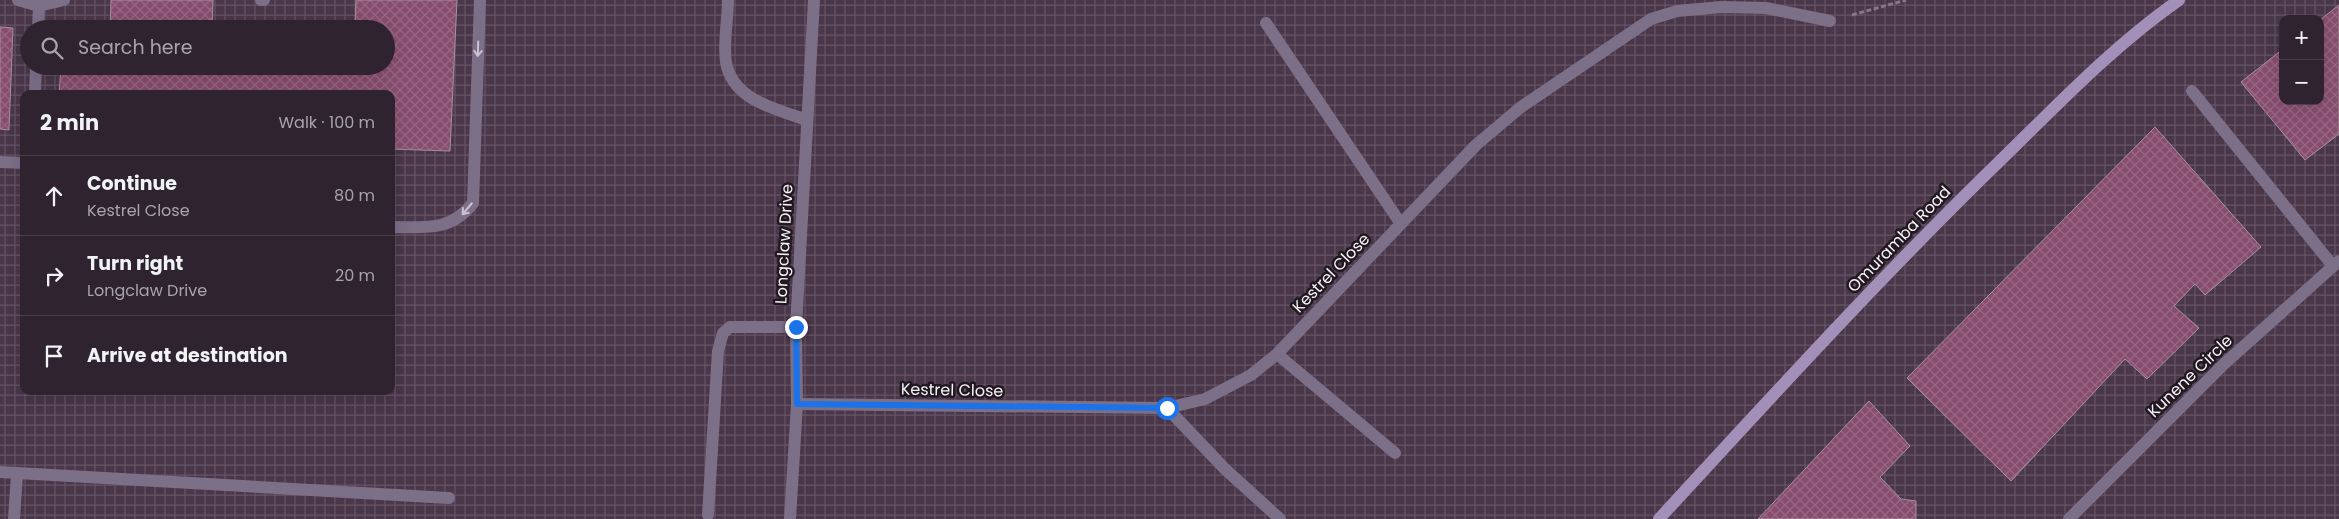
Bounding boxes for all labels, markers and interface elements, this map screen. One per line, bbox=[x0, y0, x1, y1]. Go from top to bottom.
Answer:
map controls bbox=[2279, 15, 2324, 105]
button: + bbox=[2279, 15, 2324, 60]
search box bbox=[20, 20, 395, 75]
icon: search bbox=[38, 34, 66, 62]
text: Search here bbox=[78, 34, 192, 61]
one-way arrow bbox=[474, 40, 483, 56]
button: − bbox=[2279, 60, 2324, 105]
text: 2 min bbox=[40, 108, 99, 137]
text: Walk · 100 m bbox=[278, 111, 375, 134]
text: Continue bbox=[87, 170, 177, 197]
street label: Omuramba Road bbox=[1842, 181, 1956, 297]
icon: ahead bbox=[40, 182, 68, 210]
street label: Longclaw Drive bbox=[769, 183, 799, 305]
text: 80 m bbox=[334, 184, 375, 207]
text: Kestrel Close bbox=[87, 199, 190, 222]
one-way arrow bbox=[462, 202, 473, 215]
street label: Kestrel Close bbox=[1287, 228, 1375, 318]
text: Turn right bbox=[87, 250, 183, 277]
icon: right bbox=[40, 262, 68, 290]
text: 20 m bbox=[335, 264, 375, 287]
text: Longclaw Drive bbox=[87, 279, 207, 302]
route end bbox=[785, 316, 808, 339]
street label: Kunene Circle bbox=[2142, 329, 2238, 423]
icon: arrive bbox=[40, 342, 68, 370]
text: Arrive at destination bbox=[87, 342, 288, 369]
street label: Kestrel Close bbox=[901, 378, 1004, 402]
route start bbox=[1156, 397, 1179, 420]

